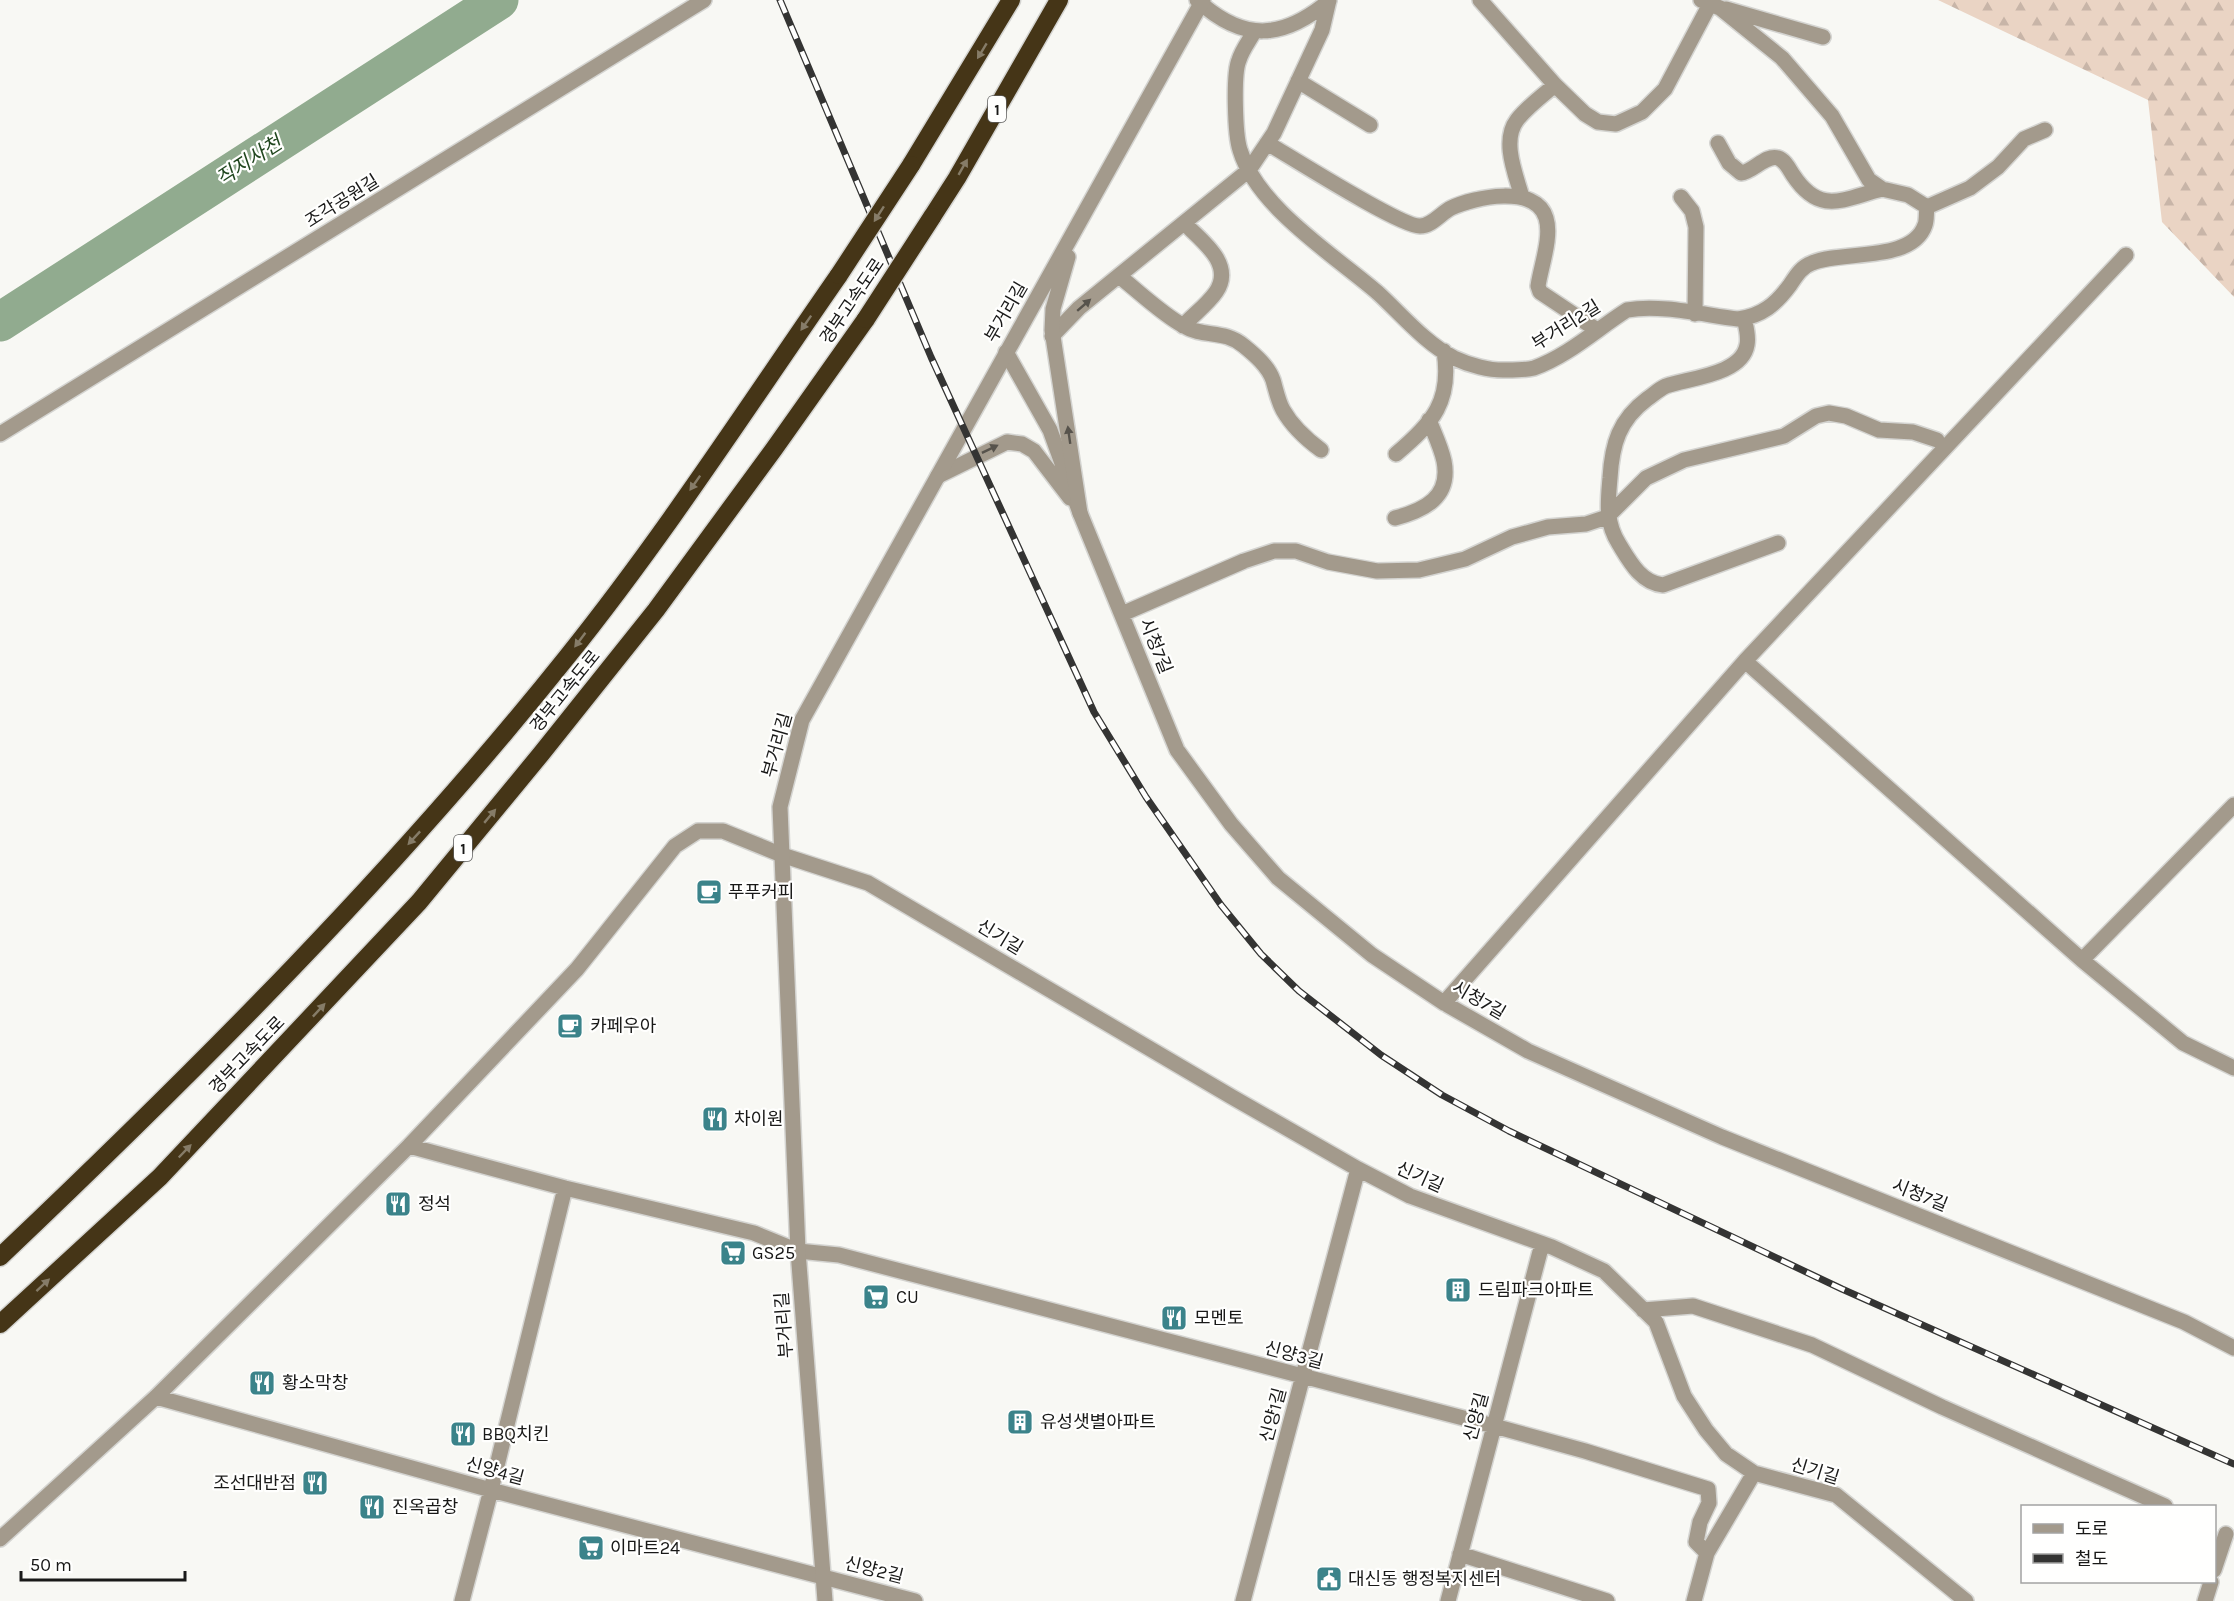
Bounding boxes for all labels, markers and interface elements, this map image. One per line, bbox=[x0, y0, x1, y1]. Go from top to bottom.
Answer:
one-way arrow bbox=[977, 43, 988, 59]
road number: 1 bbox=[988, 96, 1006, 122]
water label: 직지사천 bbox=[212, 130, 288, 191]
one-way arrow bbox=[958, 159, 968, 176]
street label: 조각공원길 bbox=[301, 170, 383, 232]
one-way arrow bbox=[874, 206, 885, 222]
street label: 경부고속도로 bbox=[815, 254, 889, 348]
street label: 부거리길 bbox=[980, 278, 1032, 346]
street label: 부거리2길 bbox=[1528, 295, 1604, 355]
one-way arrow bbox=[1076, 298, 1092, 311]
one-way arrow bbox=[801, 315, 812, 331]
one-way arrow bbox=[1065, 425, 1074, 444]
one-way arrow bbox=[982, 445, 999, 454]
one-way arrow bbox=[690, 475, 701, 491]
street label: 시청7길 bbox=[1135, 615, 1177, 677]
one-way arrow bbox=[574, 633, 586, 648]
street label: 경부고속도로 bbox=[525, 645, 605, 737]
street label: 부거리길 bbox=[757, 710, 797, 780]
one-way arrow bbox=[483, 808, 496, 824]
one-way arrow bbox=[407, 831, 421, 846]
road number: 1 bbox=[454, 835, 472, 861]
cafe icon: 푸푸커피 bbox=[694, 877, 724, 907]
place label: 푸푸커피 bbox=[728, 881, 794, 903]
street label: 신기길 bbox=[973, 915, 1027, 959]
street label: 시청7길 bbox=[1448, 976, 1510, 1024]
one-way arrow bbox=[312, 1002, 326, 1017]
cafe icon: 카페우아 bbox=[555, 1011, 585, 1041]
street label: 경부고속도로 bbox=[205, 1012, 289, 1098]
place label: 카페우아 bbox=[590, 1015, 657, 1037]
restaurant icon: 차이원 bbox=[700, 1104, 730, 1134]
place label: 차이원 bbox=[734, 1108, 784, 1130]
one-way arrow bbox=[178, 1144, 191, 1159]
street label: 신기길 bbox=[1393, 1157, 1447, 1197]
street label: 시청7길 bbox=[1889, 1174, 1951, 1216]
restaurant icon: 정석 bbox=[383, 1189, 413, 1219]
place label: 정석 bbox=[418, 1193, 451, 1215]
supermarket icon: GS25 bbox=[718, 1238, 748, 1268]
place label: GS25 bbox=[752, 1242, 795, 1264]
building icon: 드림파크아파트 bbox=[1443, 1275, 1473, 1305]
one-way arrow bbox=[36, 1278, 51, 1292]
place label: 드림파크아파트 bbox=[1478, 1279, 1594, 1301]
supermarket icon: CU bbox=[861, 1282, 891, 1312]
place label: CU bbox=[896, 1286, 919, 1308]
street label: 부거리길 bbox=[771, 1291, 797, 1359]
restaurant icon: 모멘토 bbox=[1159, 1303, 1189, 1333]
place label: 모멘토 bbox=[1194, 1307, 1244, 1329]
street label: 신양3길 bbox=[1262, 1337, 1326, 1373]
restaurant icon: 황소막창 bbox=[247, 1368, 277, 1398]
place label: 황소막창 bbox=[282, 1372, 348, 1394]
street label: 신양1길 bbox=[1255, 1385, 1291, 1445]
street label: 신양길 bbox=[1459, 1390, 1493, 1444]
building icon: 유성샛별아파트 bbox=[1005, 1407, 1035, 1437]
place label: 유성샛별아파트 bbox=[1040, 1411, 1156, 1433]
restaurant icon: BBQ치킨 bbox=[448, 1419, 478, 1449]
place label: BBQ치킨 bbox=[482, 1423, 549, 1445]
street label: 신양4길 bbox=[463, 1453, 527, 1489]
street label: 신기길 bbox=[1788, 1453, 1842, 1489]
restaurant icon: 조선대반점 bbox=[300, 1468, 330, 1498]
place label: 조선대반점 bbox=[213, 1472, 296, 1494]
restaurant icon: 진옥곱창 bbox=[357, 1492, 387, 1522]
place label: 진옥곱창 bbox=[392, 1496, 458, 1518]
legend bbox=[2021, 1505, 2216, 1583]
text: 도로 bbox=[2075, 1518, 2108, 1540]
supermarket icon: 이마트24 bbox=[576, 1533, 606, 1563]
place label: 이마트24 bbox=[610, 1537, 680, 1559]
scale bar bbox=[21, 1544, 184, 1582]
text: 철도 bbox=[2075, 1548, 2108, 1570]
street label: 신양2길 bbox=[842, 1552, 906, 1588]
text: 50 m bbox=[30, 1554, 72, 1576]
public building icon: 대신동 행정복지센터 bbox=[1314, 1564, 1344, 1594]
place label: 대신동 행정복지센터 bbox=[1348, 1568, 1501, 1590]

